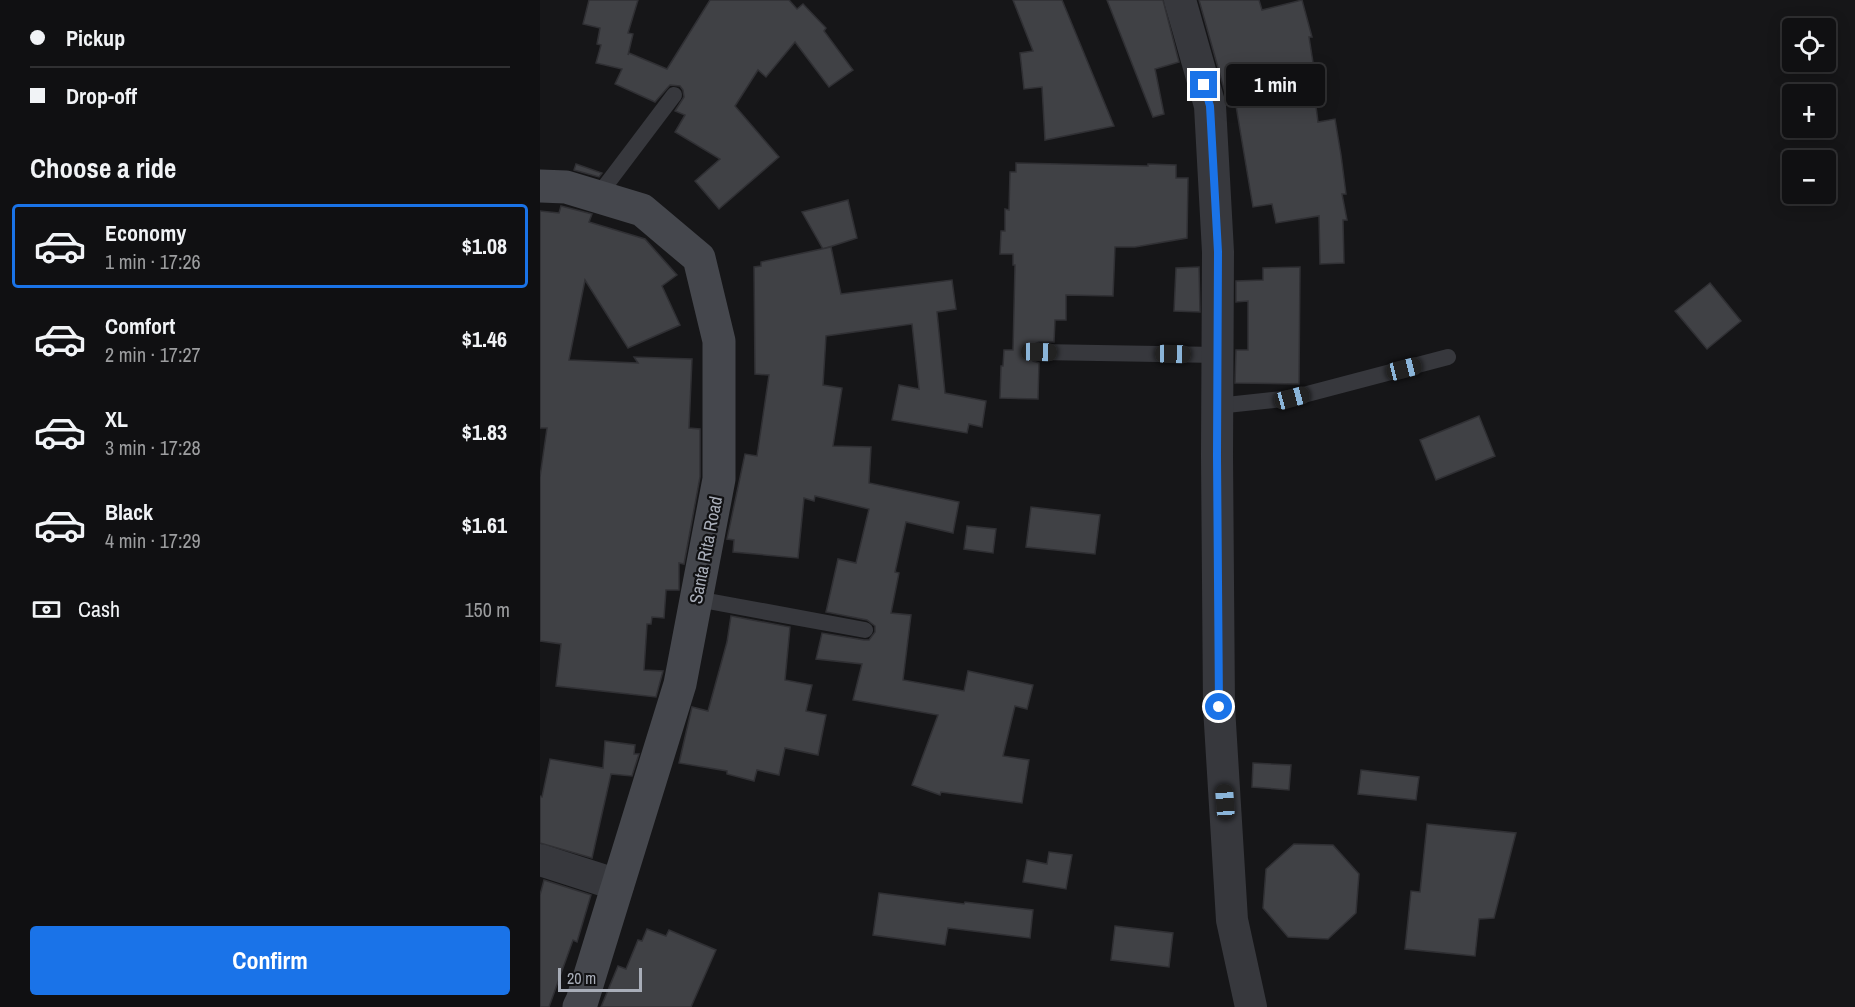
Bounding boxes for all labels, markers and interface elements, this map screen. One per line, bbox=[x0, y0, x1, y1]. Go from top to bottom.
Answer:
map controls bbox=[1782, 18, 1836, 204]
button: locate bbox=[1782, 18, 1836, 72]
text: Pickup bbox=[66, 23, 125, 53]
callout: 1 min bbox=[1225, 64, 1324, 106]
route end bbox=[1190, 71, 1217, 98]
text: 1 min bbox=[1254, 71, 1297, 98]
text: Drop-off bbox=[66, 81, 137, 111]
button: + bbox=[1782, 84, 1836, 138]
text: Choose a ride bbox=[30, 150, 176, 186]
button: − bbox=[1782, 150, 1836, 204]
text: Economy bbox=[105, 218, 186, 248]
icon: car bbox=[33, 219, 87, 273]
text: $1.08 bbox=[462, 231, 507, 261]
text: 1 min · 17:26 bbox=[105, 248, 201, 275]
text: Comfort bbox=[105, 311, 175, 341]
icon: car bbox=[33, 312, 87, 366]
text: $1.46 bbox=[462, 324, 507, 354]
text: 2 min · 17:27 bbox=[105, 341, 201, 368]
car bbox=[1021, 343, 1057, 361]
car bbox=[1155, 345, 1191, 363]
car bbox=[1384, 356, 1424, 382]
car bbox=[1272, 385, 1312, 411]
text: XL bbox=[105, 404, 128, 434]
icon: car bbox=[33, 405, 87, 459]
text: $1.83 bbox=[462, 417, 507, 447]
text: 3 min · 17:28 bbox=[105, 434, 201, 461]
street label: Santa Rita Road bbox=[683, 494, 728, 606]
text: Black bbox=[105, 497, 153, 527]
icon: car bbox=[33, 498, 87, 552]
text: $1.61 bbox=[462, 510, 507, 540]
text: 4 min · 17:29 bbox=[105, 527, 201, 554]
icon: cash bbox=[30, 593, 63, 626]
text: Cash bbox=[78, 594, 120, 624]
text: 150 m bbox=[464, 596, 510, 623]
route start bbox=[1205, 693, 1232, 720]
car bbox=[1215, 783, 1235, 821]
button: Confirm bbox=[30, 926, 510, 995]
scale bar bbox=[558, 965, 642, 992]
text: 20 m bbox=[567, 967, 596, 989]

